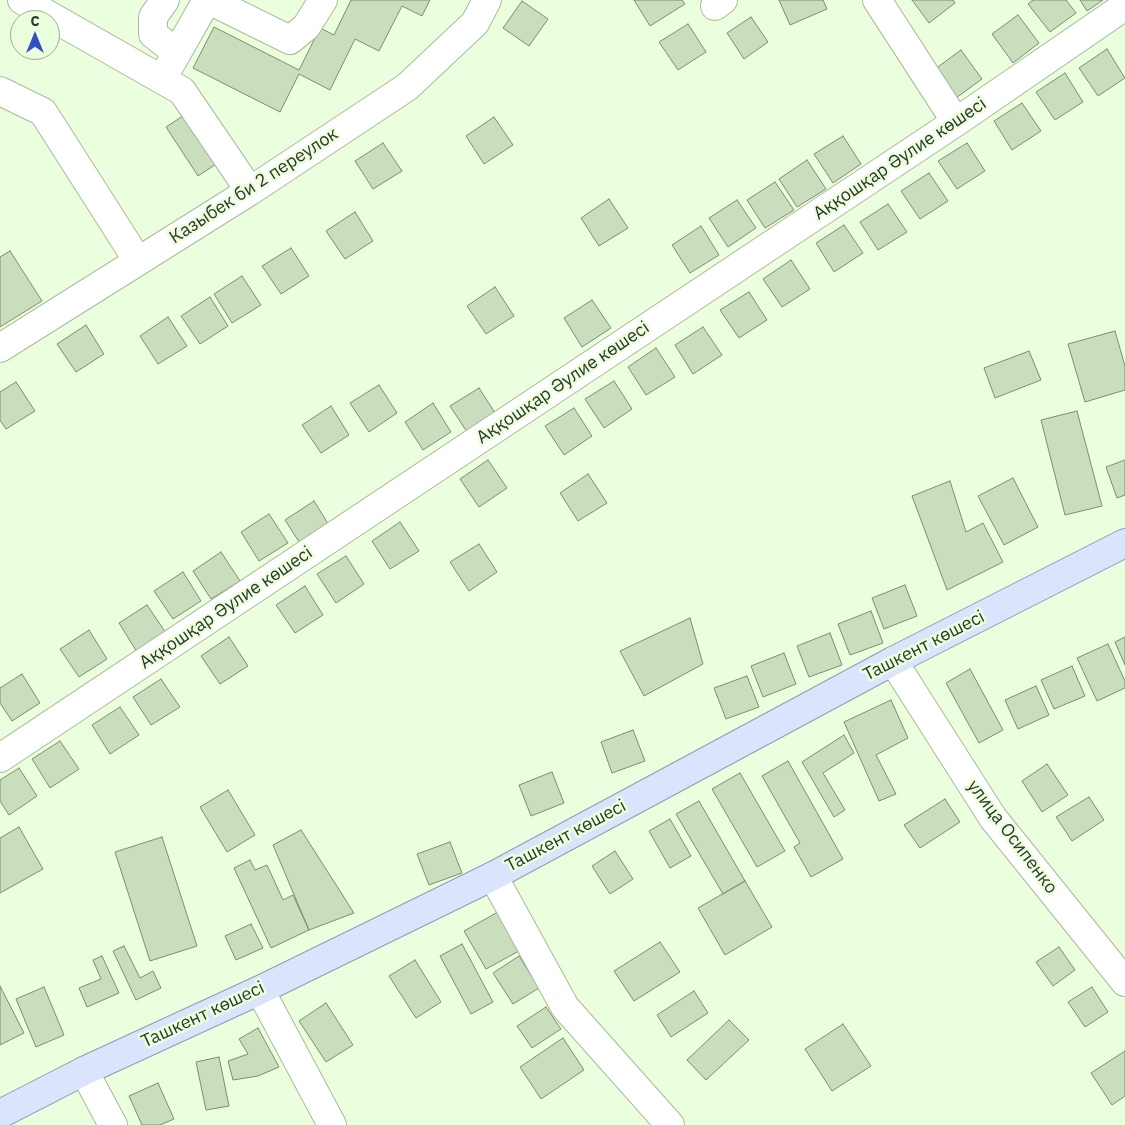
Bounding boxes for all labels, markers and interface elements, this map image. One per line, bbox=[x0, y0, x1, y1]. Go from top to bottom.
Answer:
north arrow bbox=[10, 10, 60, 60]
text: С bbox=[30, 12, 40, 30]
street label: Аққошқар Әулие көшесі bbox=[809, 93, 991, 225]
street label: Казыбек би 2 переулок bbox=[166, 123, 342, 249]
street label: Аққошқар Әулие көшесі bbox=[472, 317, 654, 449]
street label: Аққошқар Әулие көшесі bbox=[135, 542, 317, 674]
street label: Ташкент көшесі bbox=[860, 606, 988, 686]
street label: улица Осипенко bbox=[962, 776, 1062, 898]
street label: Ташкент көшесі bbox=[502, 795, 630, 877]
street label: Ташкент көшесі bbox=[138, 977, 268, 1053]

